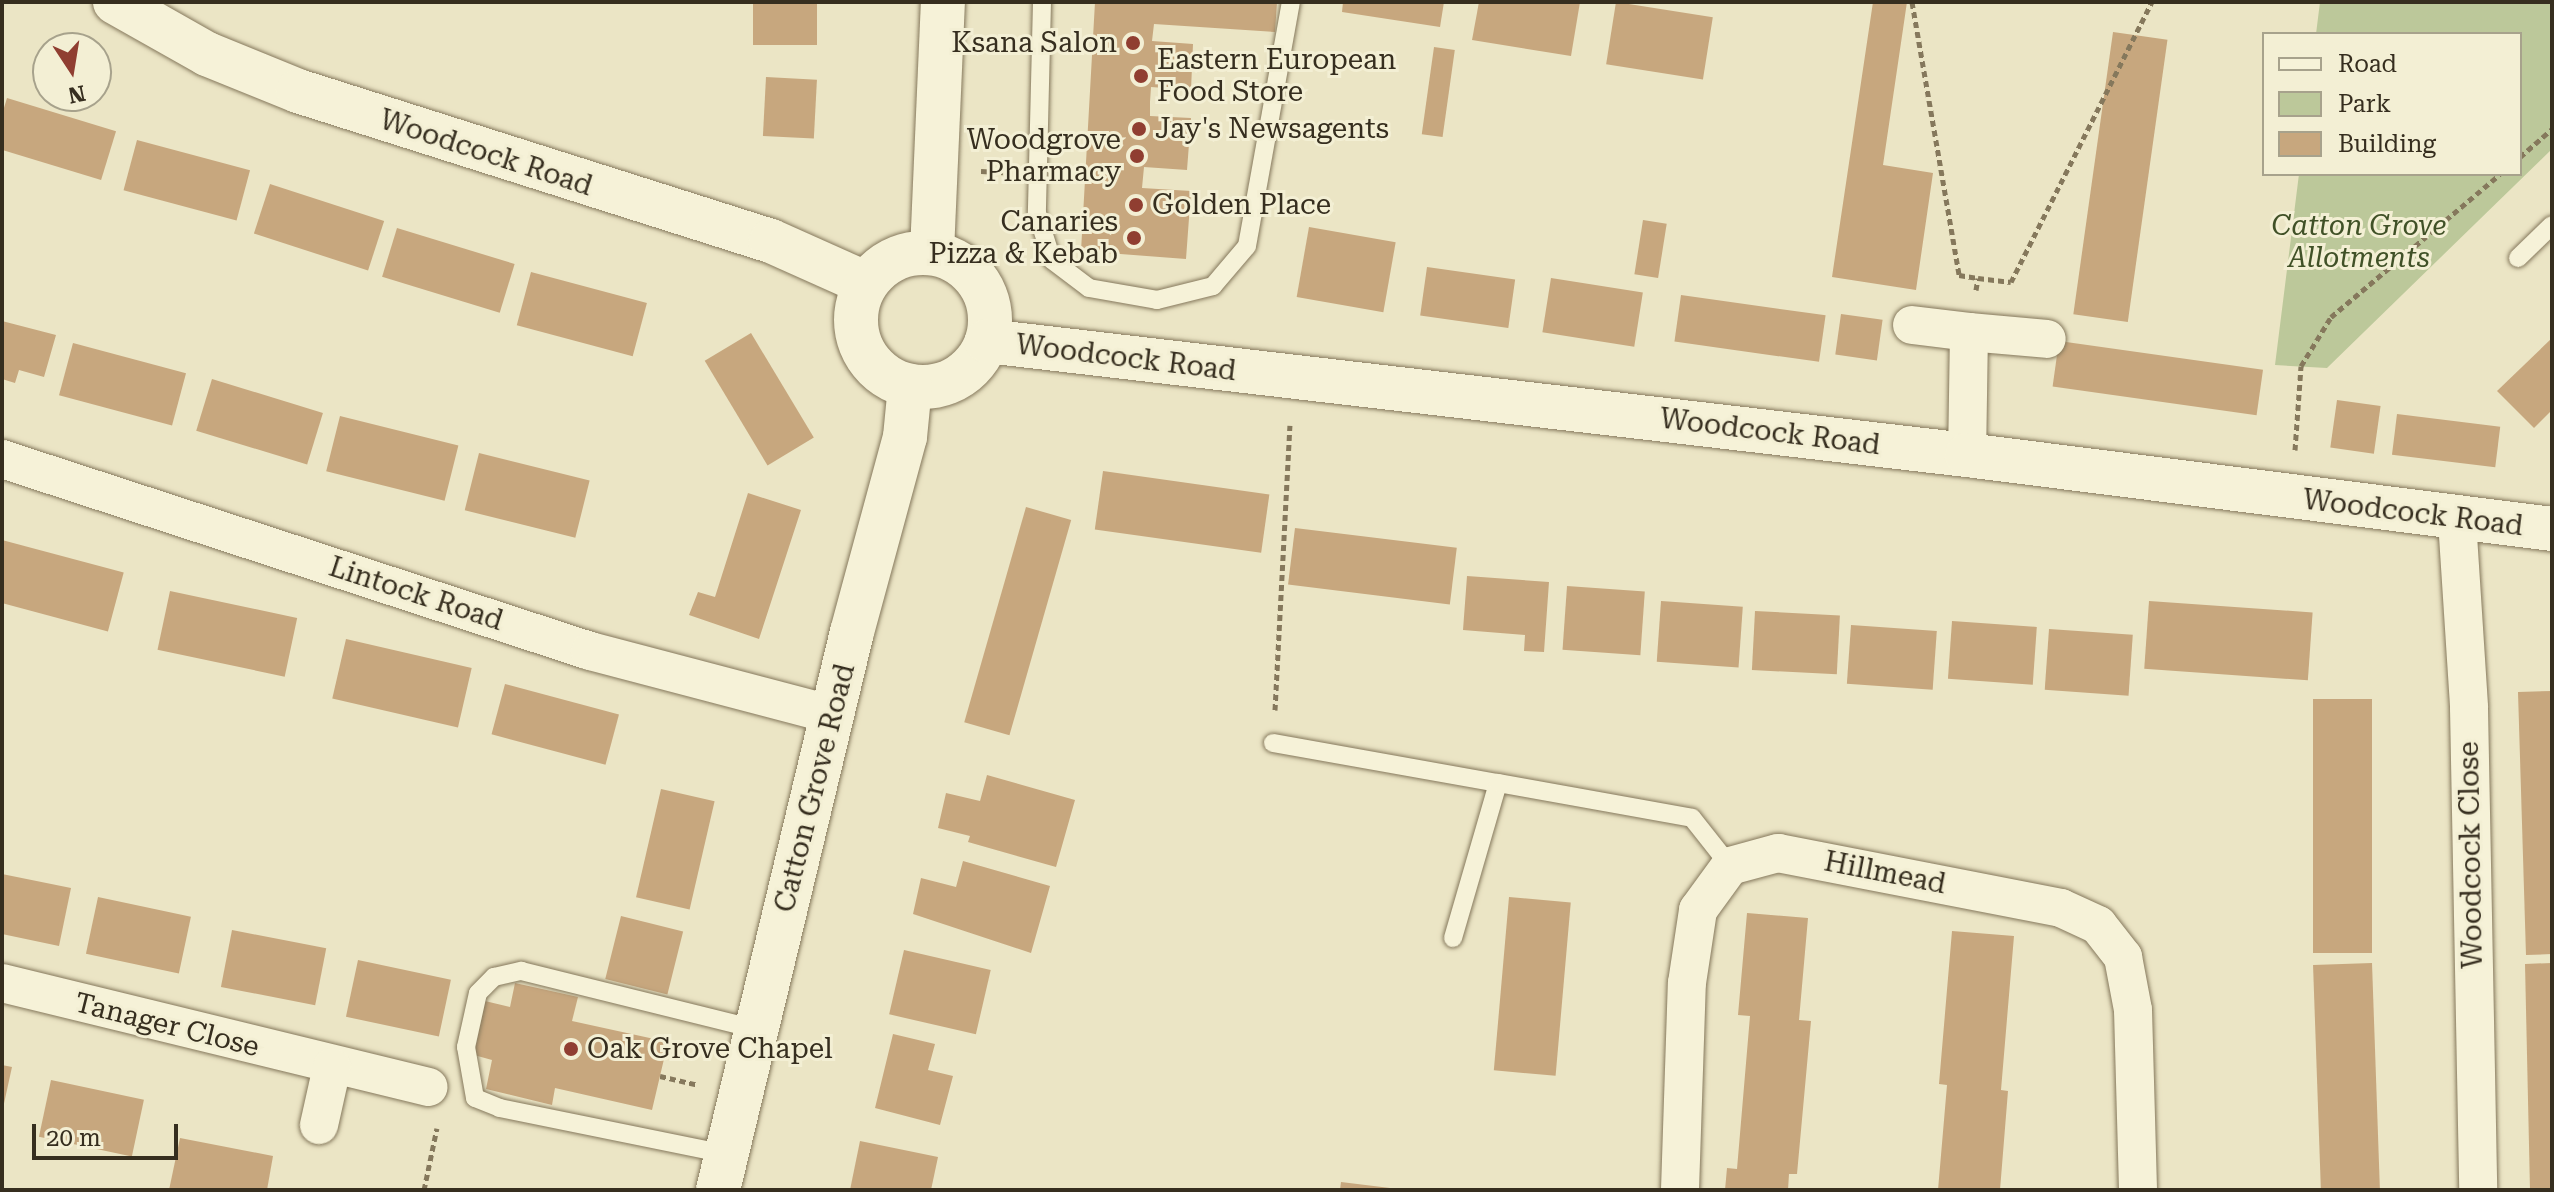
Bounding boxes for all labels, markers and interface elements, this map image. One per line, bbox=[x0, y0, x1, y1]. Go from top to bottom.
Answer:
place label: Ksana Salon bbox=[951, 26, 1117, 60]
north arrow bbox=[32, 32, 112, 112]
legend bbox=[2262, 32, 2522, 176]
marker: Ksana Salon bbox=[1124, 34, 1142, 52]
place label: Eastern European Food Store bbox=[1157, 43, 1396, 109]
text: Road bbox=[2338, 50, 2397, 78]
marker: Eastern European Food Store bbox=[1132, 67, 1150, 85]
text: N bbox=[66, 80, 88, 108]
text: Park bbox=[2338, 90, 2391, 118]
street label: Woodcock Road bbox=[375, 103, 597, 203]
place label: Jay's Newsagents bbox=[1155, 112, 1389, 146]
marker: Jay's Newsagents bbox=[1130, 120, 1148, 138]
place label: Woodgrove Pharmacy bbox=[967, 123, 1121, 189]
text: Building bbox=[2338, 130, 2436, 158]
marker: Woodgrove Pharmacy bbox=[1128, 147, 1146, 165]
place label: Golden Place bbox=[1152, 188, 1331, 222]
marker: Golden Place bbox=[1127, 196, 1145, 214]
place label: Canaries Pizza & Kebab bbox=[928, 205, 1118, 271]
park label: Catton Grove Allotments bbox=[2272, 209, 2446, 275]
marker: Canaries Pizza & Kebab bbox=[1125, 229, 1143, 247]
street label: Woodcock Road bbox=[1014, 328, 1238, 388]
street label: Woodcock Road bbox=[1658, 402, 1882, 462]
street label: Woodcock Road bbox=[2301, 483, 2525, 543]
street label: Lintock Road bbox=[325, 550, 507, 638]
street label: Catton Grove Road bbox=[768, 660, 862, 916]
street label: Woodcock Close bbox=[2452, 741, 2490, 969]
street label: Hillmead bbox=[1821, 845, 1949, 901]
street label: Tanager Close bbox=[71, 986, 263, 1064]
place label: Oak Grove Chapel bbox=[587, 1032, 833, 1066]
marker: Oak Grove Chapel bbox=[562, 1040, 580, 1058]
scale bar bbox=[36, 1108, 182, 1158]
text: 20 m bbox=[46, 1124, 101, 1152]

